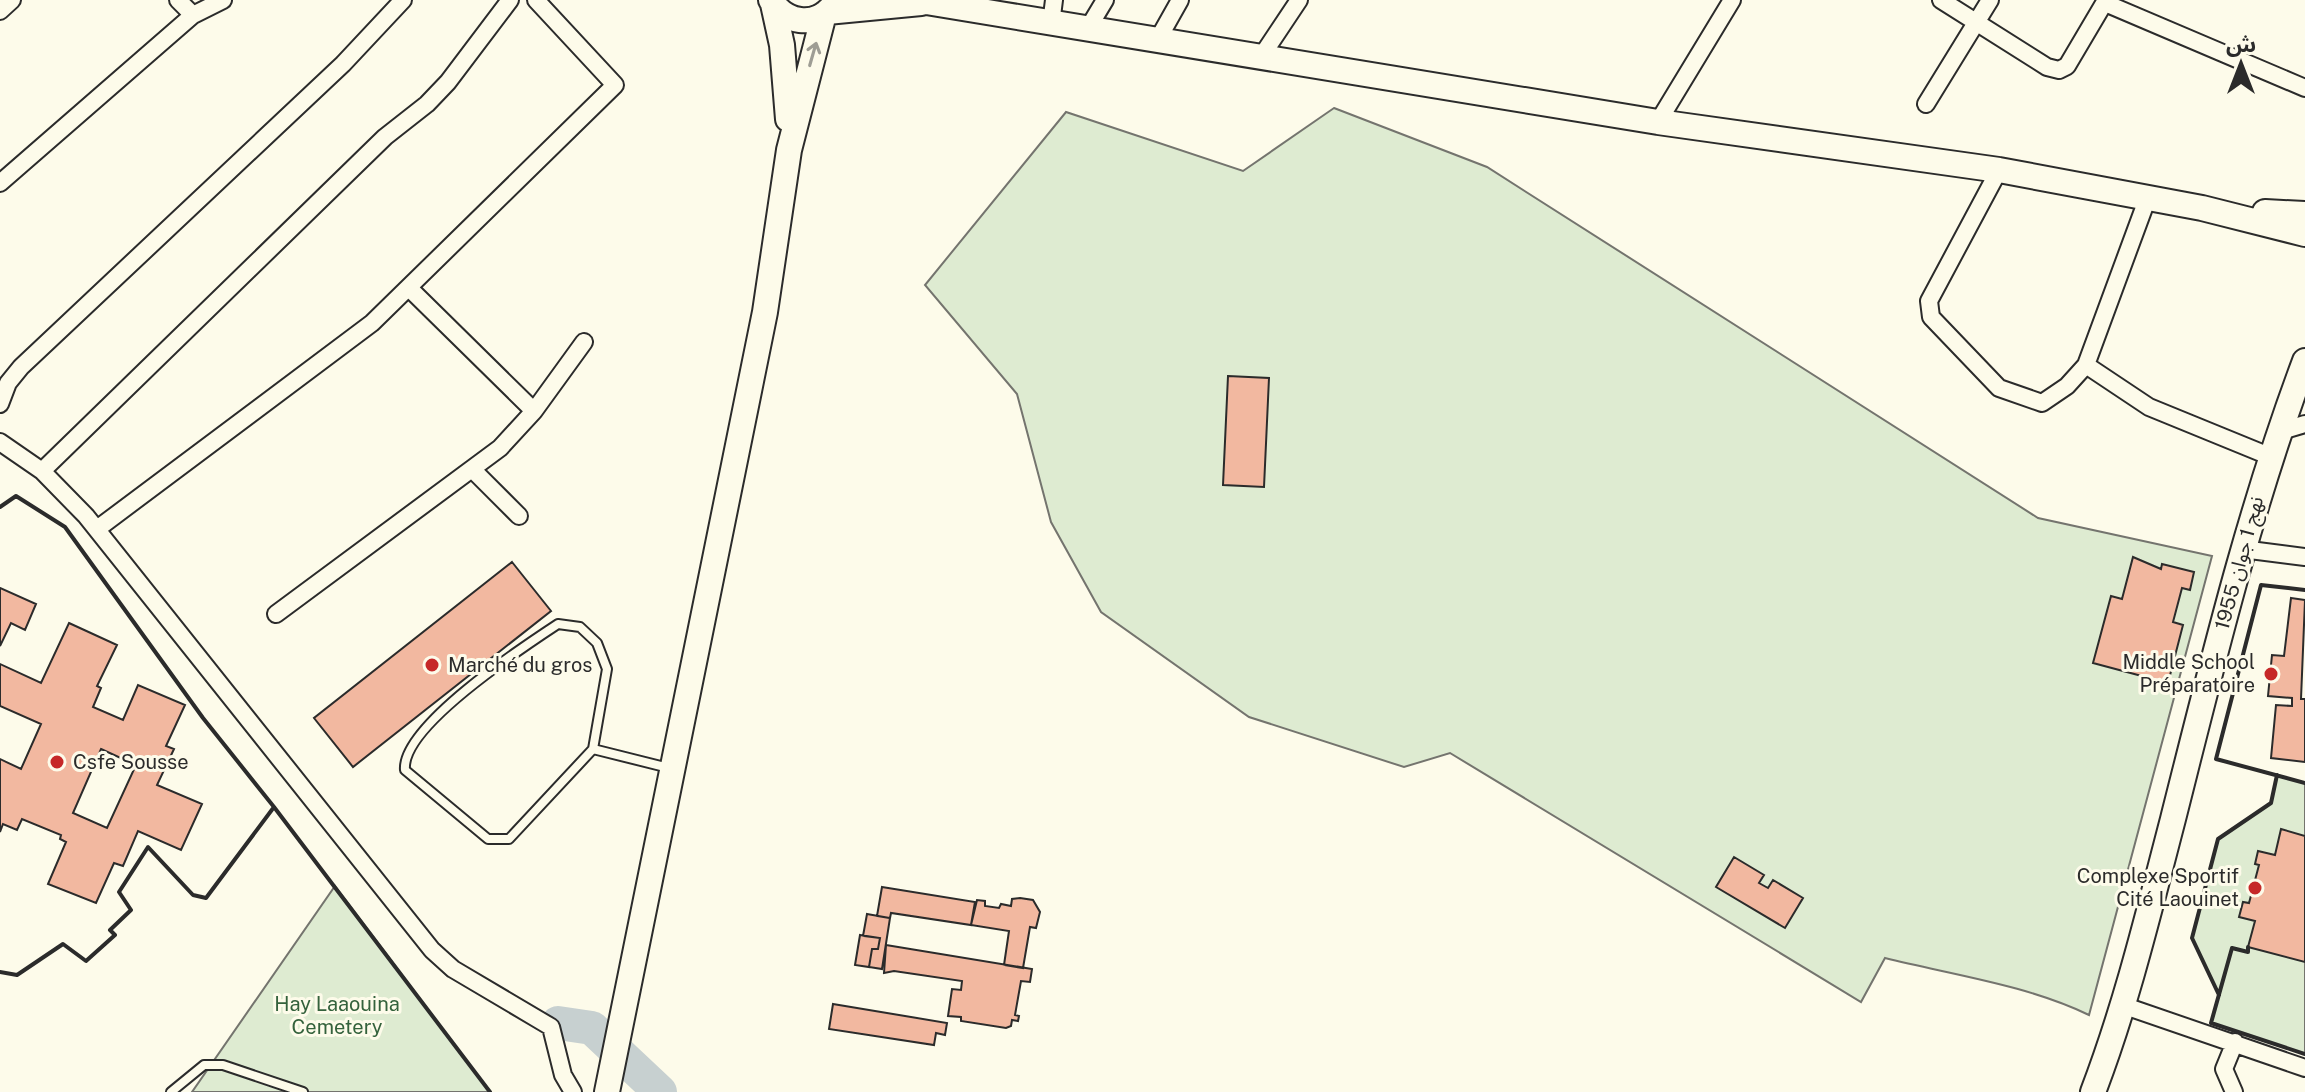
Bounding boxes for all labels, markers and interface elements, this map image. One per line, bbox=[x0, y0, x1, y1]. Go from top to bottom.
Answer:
north arrow bbox=[2201, 24, 2281, 104]
text: ش bbox=[2226, 31, 2256, 57]
one-way arrow bbox=[806, 42, 821, 68]
street label: نهج 1 جوان 1955 bbox=[2210, 494, 2271, 633]
place label: Middle School Préparatoire bbox=[2122, 650, 2255, 697]
place label: Marché du gros bbox=[448, 653, 592, 677]
marker: Marché du gros bbox=[423, 656, 441, 674]
marker: Middle School Préparatoire bbox=[2262, 665, 2280, 683]
place label: Csfe Sousse bbox=[73, 750, 189, 774]
marker: Csfe Sousse bbox=[48, 753, 66, 771]
place label: Complexe Sportif Cité Laouinet bbox=[2077, 864, 2239, 911]
marker: Complexe Sportif Cité Laouinet bbox=[2246, 879, 2264, 897]
park label: Hay Laaouina Cemetery bbox=[274, 992, 400, 1039]

